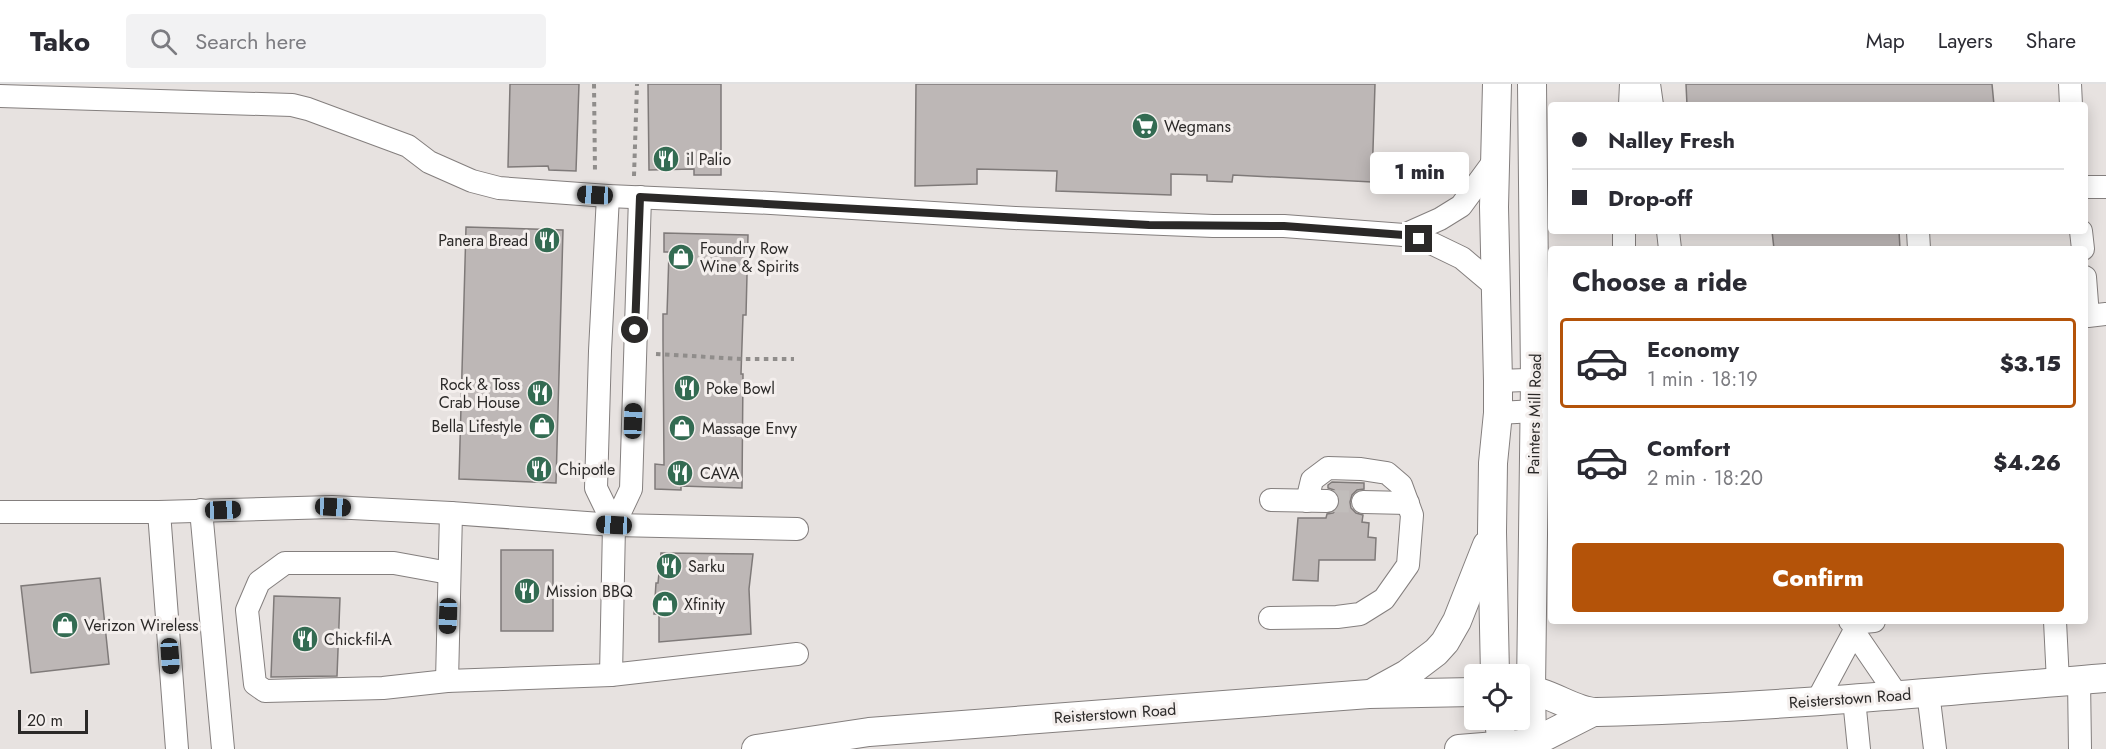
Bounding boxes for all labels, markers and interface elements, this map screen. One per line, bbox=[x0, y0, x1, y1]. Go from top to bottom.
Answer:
search box bbox=[126, 14, 546, 68]
text: Tako bbox=[30, 21, 90, 62]
icon: search bbox=[147, 25, 180, 58]
text: Search here bbox=[195, 25, 307, 57]
text: Map bbox=[1866, 26, 1905, 56]
text: Layers bbox=[1938, 26, 1993, 56]
text: Share bbox=[2026, 26, 2076, 56]
supermarket icon: Wegmans bbox=[1130, 111, 1160, 141]
place label: Wegmans bbox=[1164, 115, 1231, 138]
text: Nalley Fresh bbox=[1608, 124, 1735, 156]
restaurant icon: il Palio bbox=[651, 144, 681, 174]
place label: il Palio bbox=[686, 148, 731, 171]
callout: 1 min bbox=[1370, 152, 1468, 194]
text: 1 min bbox=[1394, 158, 1445, 187]
text: Drop-off bbox=[1608, 182, 1692, 214]
car bbox=[577, 185, 613, 205]
restaurant icon: Panera Bread bbox=[532, 225, 562, 255]
route end bbox=[1405, 225, 1432, 252]
place label: Panera Bread bbox=[438, 229, 528, 252]
place label: Foundry Row Wine & Spirits bbox=[700, 237, 799, 278]
shop icon: Foundry Row Wine & Spirits bbox=[666, 242, 696, 272]
text: Choose a ride bbox=[1572, 262, 1747, 301]
route start bbox=[621, 316, 648, 343]
text: Economy bbox=[1647, 333, 1739, 365]
icon: car bbox=[1575, 336, 1629, 390]
text: $3.15 bbox=[2000, 347, 2061, 379]
street label: Painters Mill Road bbox=[1522, 353, 1547, 475]
text: 1 min · 18:19 bbox=[1647, 365, 1758, 394]
place label: Rock & Toss Crab House bbox=[439, 373, 520, 414]
restaurant icon: Poke Bowl bbox=[672, 373, 702, 403]
place label: Poke Bowl bbox=[706, 377, 775, 400]
restaurant icon: Rock & Toss Crab House bbox=[525, 378, 555, 408]
car bbox=[623, 403, 643, 439]
shop icon: Bella Lifestyle bbox=[527, 411, 557, 441]
shop icon: Massage Envy bbox=[667, 413, 697, 443]
place label: Bella Lifestyle bbox=[432, 415, 522, 438]
place label: Massage Envy bbox=[702, 417, 798, 440]
text: Comfort bbox=[1647, 432, 1730, 464]
icon: car bbox=[1575, 435, 1629, 489]
text: $4.26 bbox=[1993, 446, 2061, 478]
restaurant icon: Chipotle bbox=[524, 454, 554, 484]
place label: Chipotle bbox=[558, 458, 615, 481]
restaurant icon: CAVA bbox=[665, 458, 695, 488]
place label: CAVA bbox=[700, 462, 740, 485]
text: 2 min · 18:20 bbox=[1647, 464, 1763, 493]
car bbox=[315, 497, 351, 517]
car bbox=[205, 500, 241, 520]
car bbox=[596, 515, 632, 535]
button: Confirm bbox=[1572, 543, 2064, 612]
restaurant icon: Sarku bbox=[654, 551, 684, 581]
place label: Sarku bbox=[688, 555, 725, 578]
restaurant icon: Mission BBQ bbox=[512, 576, 542, 606]
place label: Mission BBQ bbox=[546, 580, 633, 603]
shop icon: Xfinity bbox=[650, 589, 680, 619]
place label: Xfinity bbox=[684, 593, 726, 616]
car bbox=[438, 598, 458, 634]
shop icon: Verizon Wireless bbox=[50, 610, 80, 640]
place label: Verizon Wireless bbox=[84, 614, 199, 637]
restaurant icon: Chick-fil-A bbox=[290, 624, 320, 654]
place label: Chick-fil-A bbox=[324, 628, 392, 651]
car bbox=[160, 637, 180, 675]
map controls bbox=[1464, 664, 1530, 730]
button: locate bbox=[1464, 664, 1530, 730]
street label: Reisterstown Road bbox=[1788, 683, 1912, 714]
street label: Reisterstown Road bbox=[1053, 698, 1177, 729]
scale bar bbox=[18, 707, 88, 734]
text: 20 m bbox=[27, 709, 63, 732]

